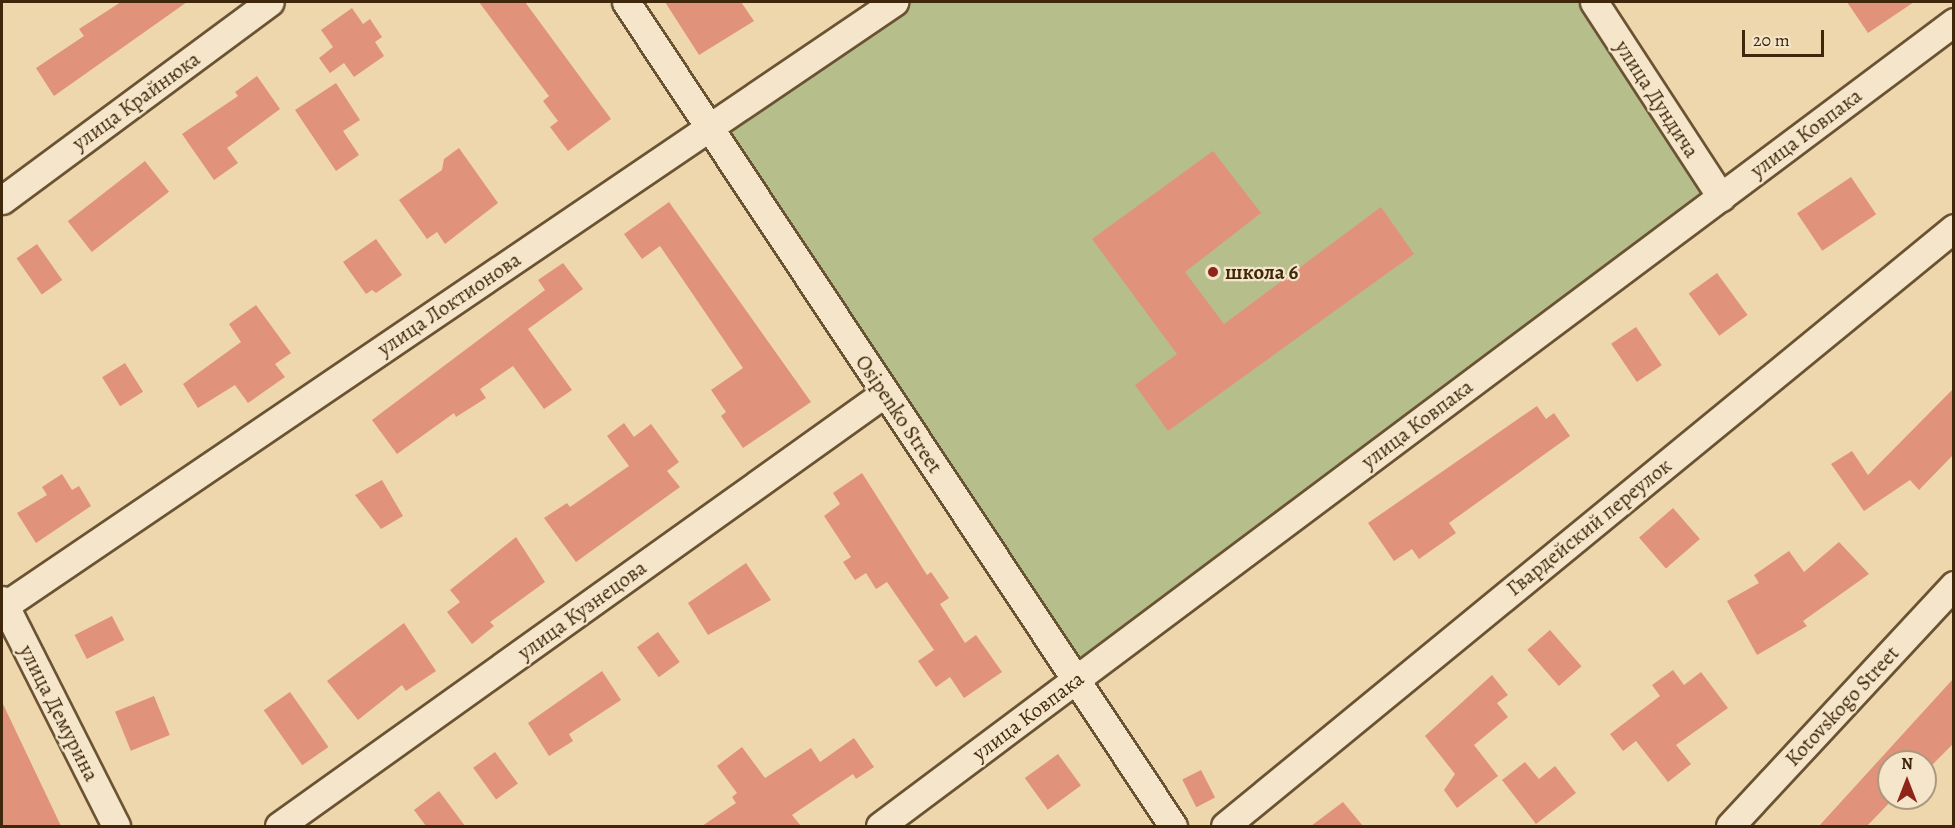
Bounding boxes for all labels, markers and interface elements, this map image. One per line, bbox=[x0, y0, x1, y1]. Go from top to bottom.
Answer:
scale bar bbox=[1745, 18, 1828, 56]
text: 20 m bbox=[1753, 28, 1790, 52]
street label: улица Дундича bbox=[1610, 35, 1704, 163]
street label: улица Крайнюка bbox=[67, 46, 205, 156]
street label: улица Ковпака bbox=[1745, 83, 1867, 183]
street label: улица Локтионова bbox=[373, 247, 525, 361]
place label: школа 6 bbox=[1225, 259, 1298, 285]
marker: школа 6 bbox=[1206, 265, 1220, 279]
street label: Osipenko Street bbox=[850, 350, 948, 478]
street label: улица Ковпака bbox=[1356, 374, 1478, 474]
street label: Гвардейский переулок bbox=[1502, 453, 1676, 601]
street label: улица Кузнецова bbox=[513, 555, 651, 665]
street label: улица Демурина bbox=[14, 641, 104, 785]
street label: Kotovskogo Street bbox=[1780, 641, 1904, 771]
street label: улица Ковпака bbox=[967, 666, 1089, 766]
north arrow bbox=[1877, 750, 1937, 810]
text: N bbox=[1901, 753, 1913, 775]

